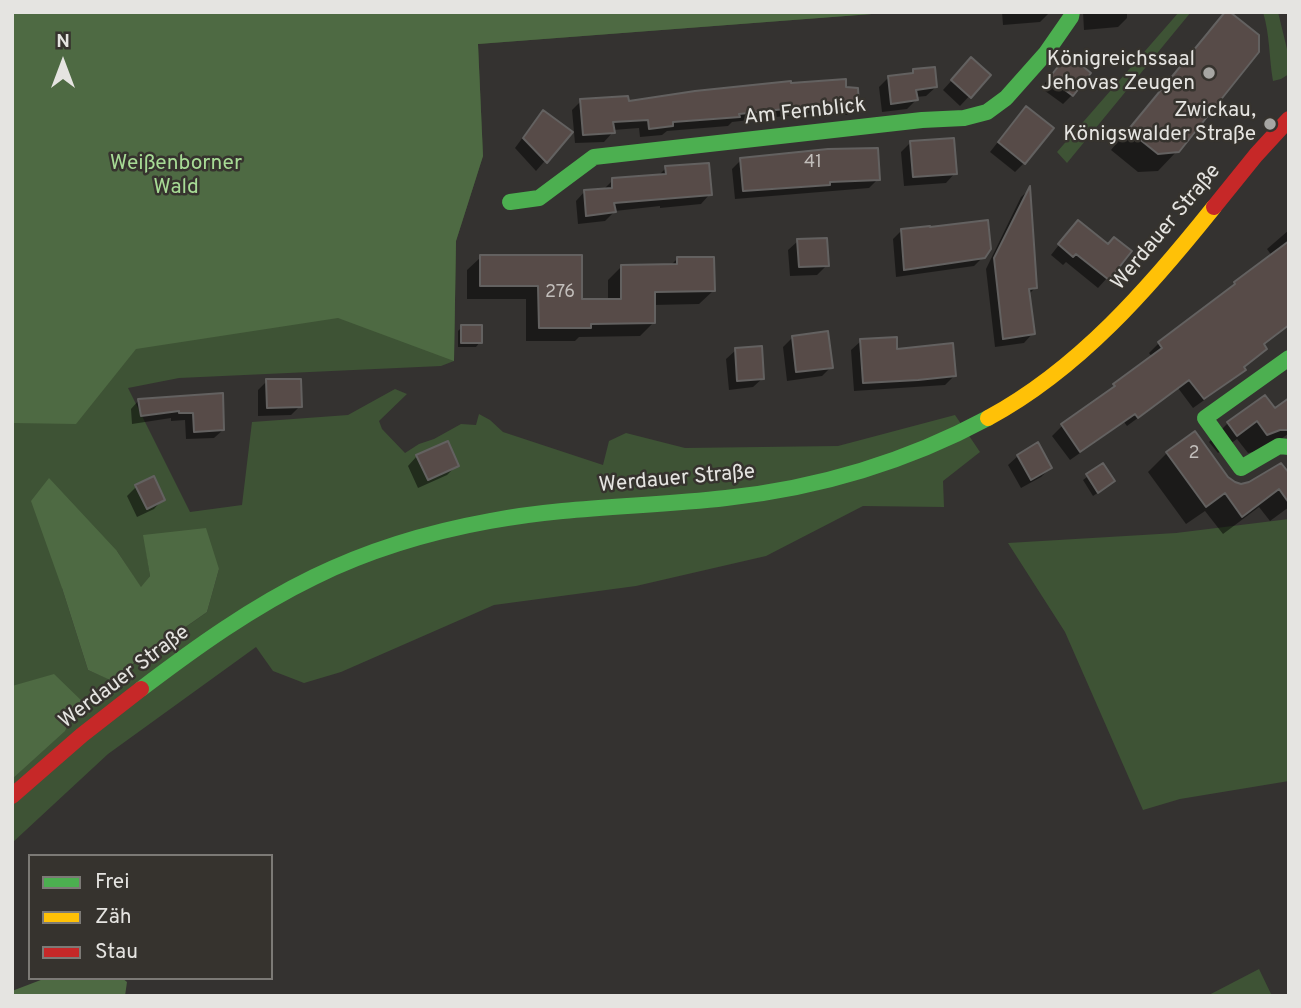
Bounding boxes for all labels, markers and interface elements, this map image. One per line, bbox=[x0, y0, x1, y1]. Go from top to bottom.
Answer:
north arrow bbox=[28, 28, 98, 98]
text: N bbox=[56, 30, 70, 54]
place label: Königreichssaal Jehovas Zeugen bbox=[1041, 48, 1195, 98]
marker: Königreichssaal Jehovas Zeugen bbox=[1201, 65, 1217, 81]
street label: Am Fernblick bbox=[743, 94, 867, 132]
place label: Zwickau, Königswalder Straße bbox=[1063, 99, 1256, 149]
marker: Zwickau, Königswalder Straße bbox=[1262, 116, 1278, 132]
park label: Weißenborner Wald bbox=[110, 152, 242, 202]
house number: 41 bbox=[804, 152, 822, 174]
street label: Werdauer Straße bbox=[1107, 160, 1227, 296]
house number: 276 bbox=[545, 282, 575, 304]
house number: 2 bbox=[1188, 443, 1200, 465]
street label: Werdauer Straße bbox=[598, 461, 756, 499]
street label: Werdauer Straße bbox=[55, 621, 195, 735]
legend bbox=[28, 854, 273, 980]
text: Frei bbox=[95, 869, 130, 896]
text: Zäh bbox=[95, 904, 132, 931]
text: Stau bbox=[95, 939, 138, 966]

